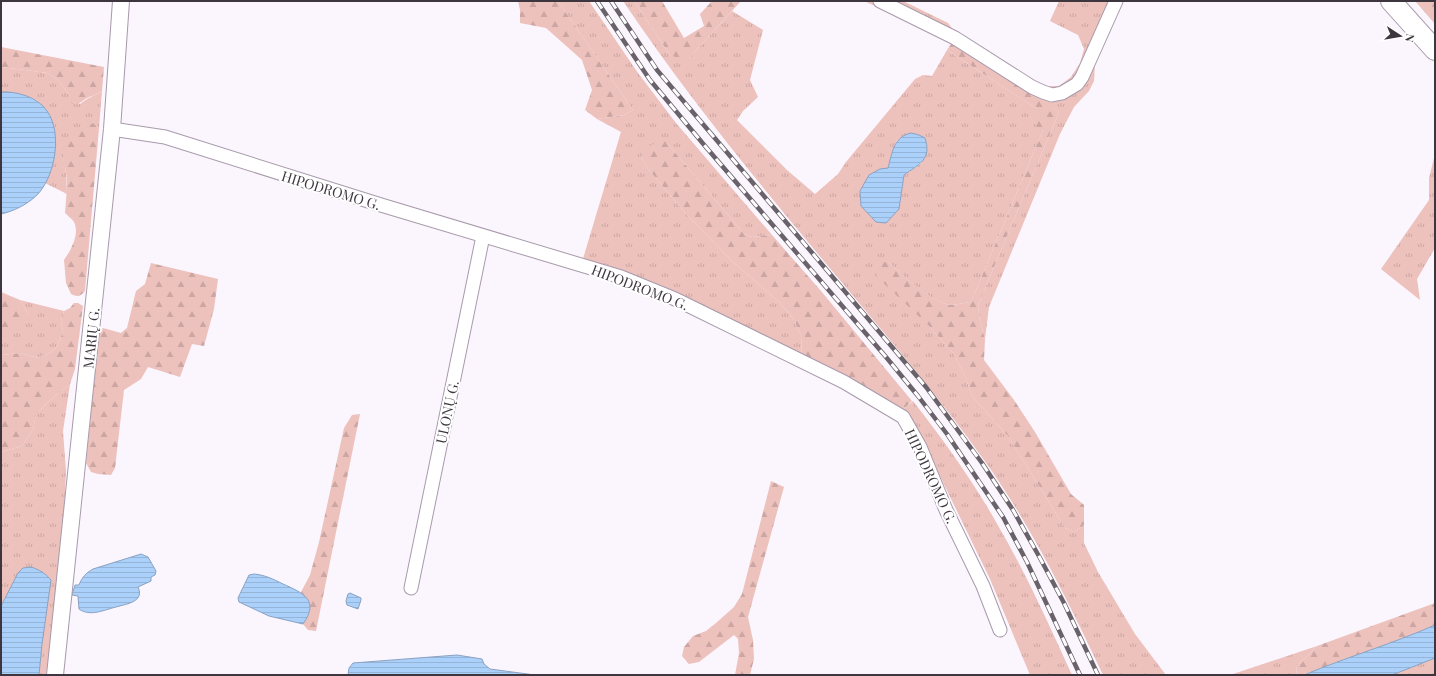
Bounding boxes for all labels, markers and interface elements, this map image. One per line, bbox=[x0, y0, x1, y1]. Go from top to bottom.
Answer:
north arrow bbox=[1380, 16, 1420, 56]
text: N bbox=[1402, 33, 1418, 44]
street label: HIPODROMO G. bbox=[279, 166, 383, 214]
street label: HIPODROMO G. bbox=[589, 260, 691, 314]
street label: MARIŲ G. bbox=[78, 307, 104, 369]
street label: ULONŲ G. bbox=[431, 379, 463, 445]
street label: HIPODROMO G. bbox=[901, 426, 961, 526]

